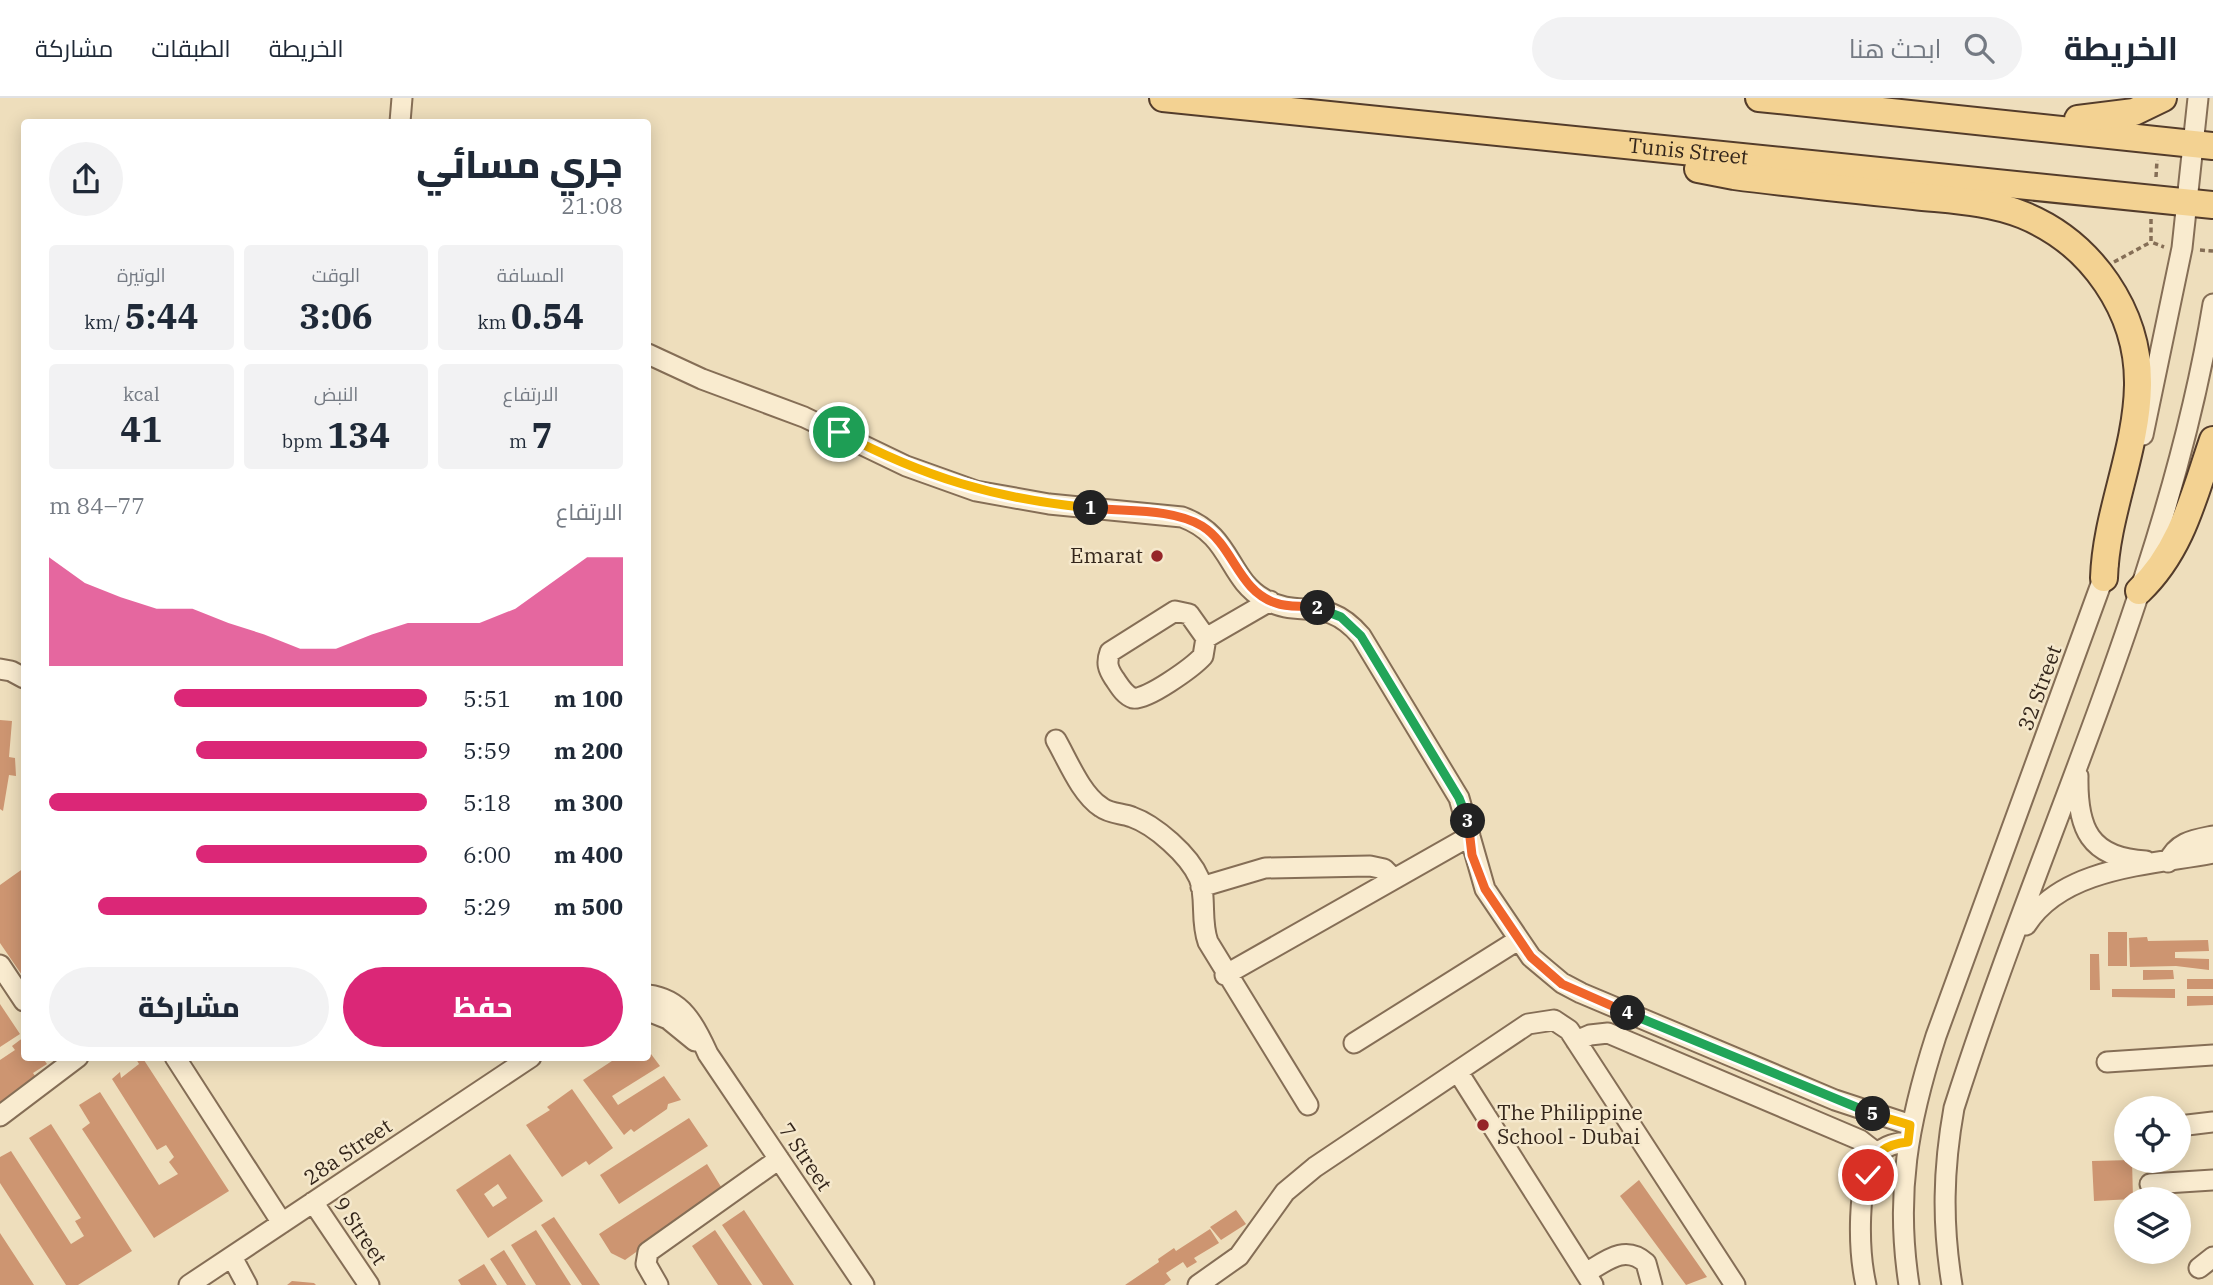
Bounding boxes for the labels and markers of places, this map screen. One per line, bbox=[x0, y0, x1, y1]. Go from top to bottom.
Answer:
pin bbox=[809, 402, 869, 462]
pin: 1 bbox=[1074, 490, 1108, 526]
place label: Emarat bbox=[1070, 541, 1143, 569]
marker: Emarat bbox=[1149, 548, 1165, 564]
pin: 2 bbox=[1300, 590, 1336, 626]
pin: 3 bbox=[1450, 804, 1486, 838]
pin: 4 bbox=[1610, 996, 1646, 1030]
pin: 5 bbox=[1856, 1096, 1890, 1132]
place label: The Philippine School - Dubai bbox=[1497, 1098, 1643, 1150]
marker: The Philippine School - Dubai bbox=[1475, 1117, 1491, 1133]
pin bbox=[1838, 1145, 1898, 1205]

